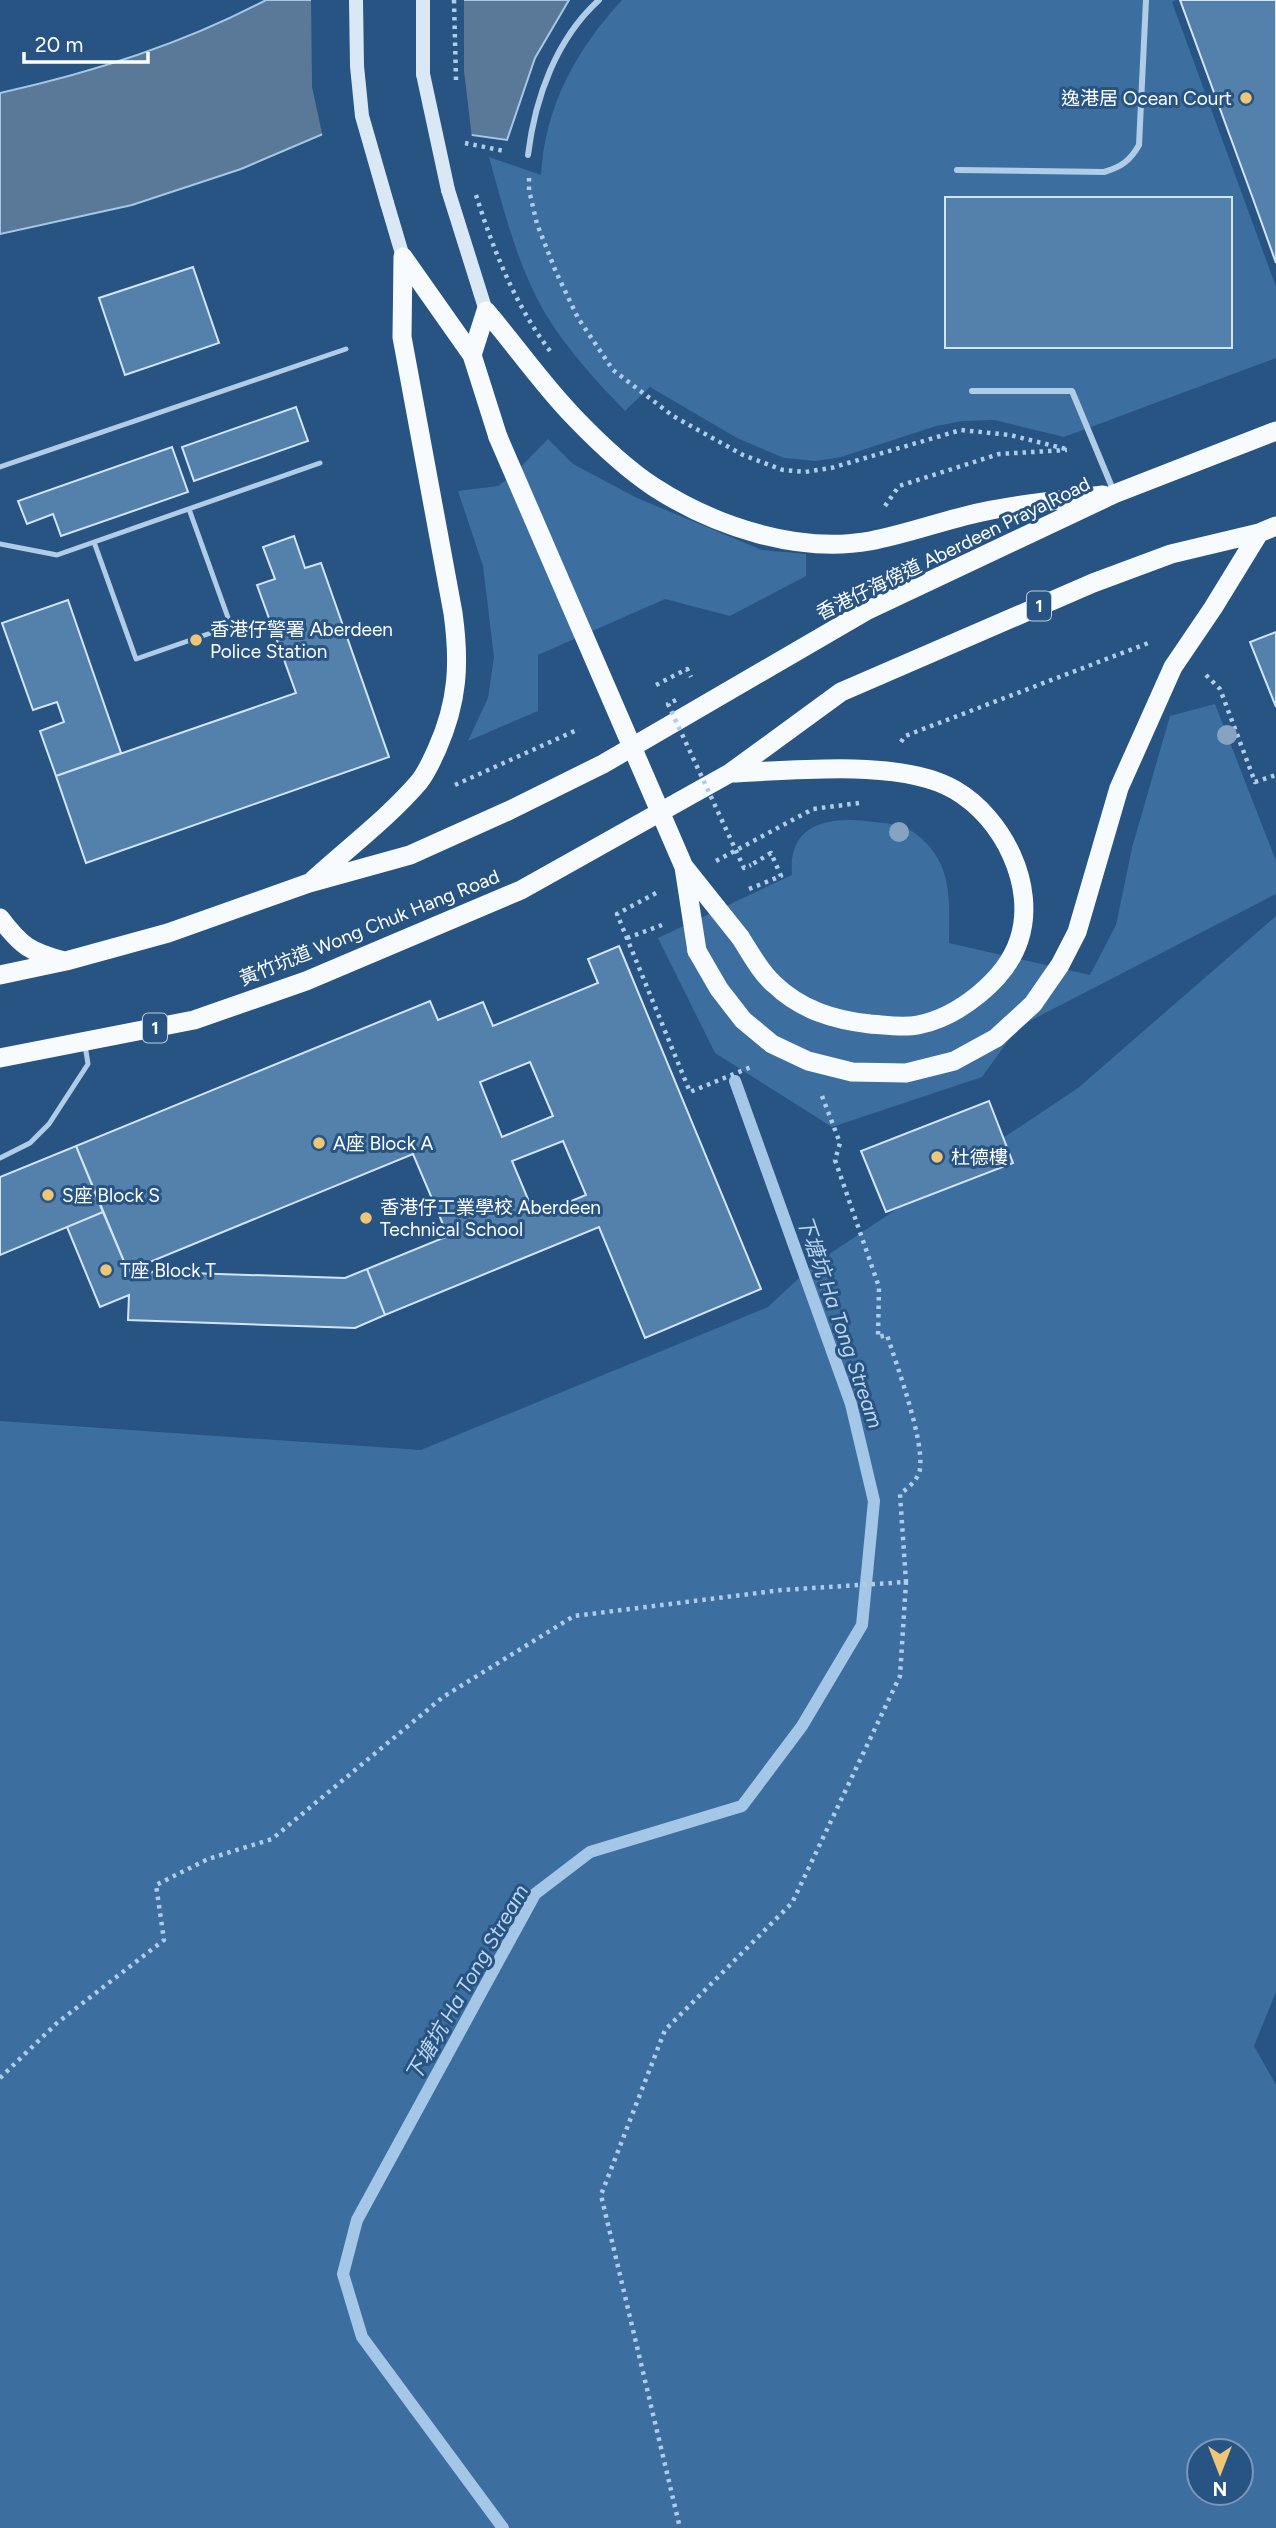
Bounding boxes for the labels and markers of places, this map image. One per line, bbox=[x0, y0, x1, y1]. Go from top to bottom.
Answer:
place label: 逸港居 Ocean Court bbox=[1061, 87, 1232, 110]
marker: 逸港居 Ocean Court bbox=[1238, 90, 1254, 106]
place label: 香港仔警署 Aberdeen Police Station bbox=[210, 618, 393, 663]
marker: 香港仔警署 Aberdeen Police Station bbox=[188, 632, 204, 648]
place label: A座 Block A bbox=[333, 1132, 434, 1155]
marker: A座 Block A bbox=[311, 1135, 327, 1151]
place label: 杜德樓 bbox=[951, 1146, 1008, 1169]
marker: 杜德樓 bbox=[929, 1149, 945, 1165]
place label: S座 Block S bbox=[62, 1184, 160, 1207]
marker: S座 Block S bbox=[40, 1187, 56, 1203]
place label: 香港仔工業學校 Aberdeen Technical School bbox=[380, 1196, 601, 1241]
marker: 香港仔工業學校 Aberdeen Technical School bbox=[358, 1210, 374, 1226]
place label: T座 Block T bbox=[120, 1259, 216, 1282]
marker: T座 Block T bbox=[98, 1262, 114, 1278]

